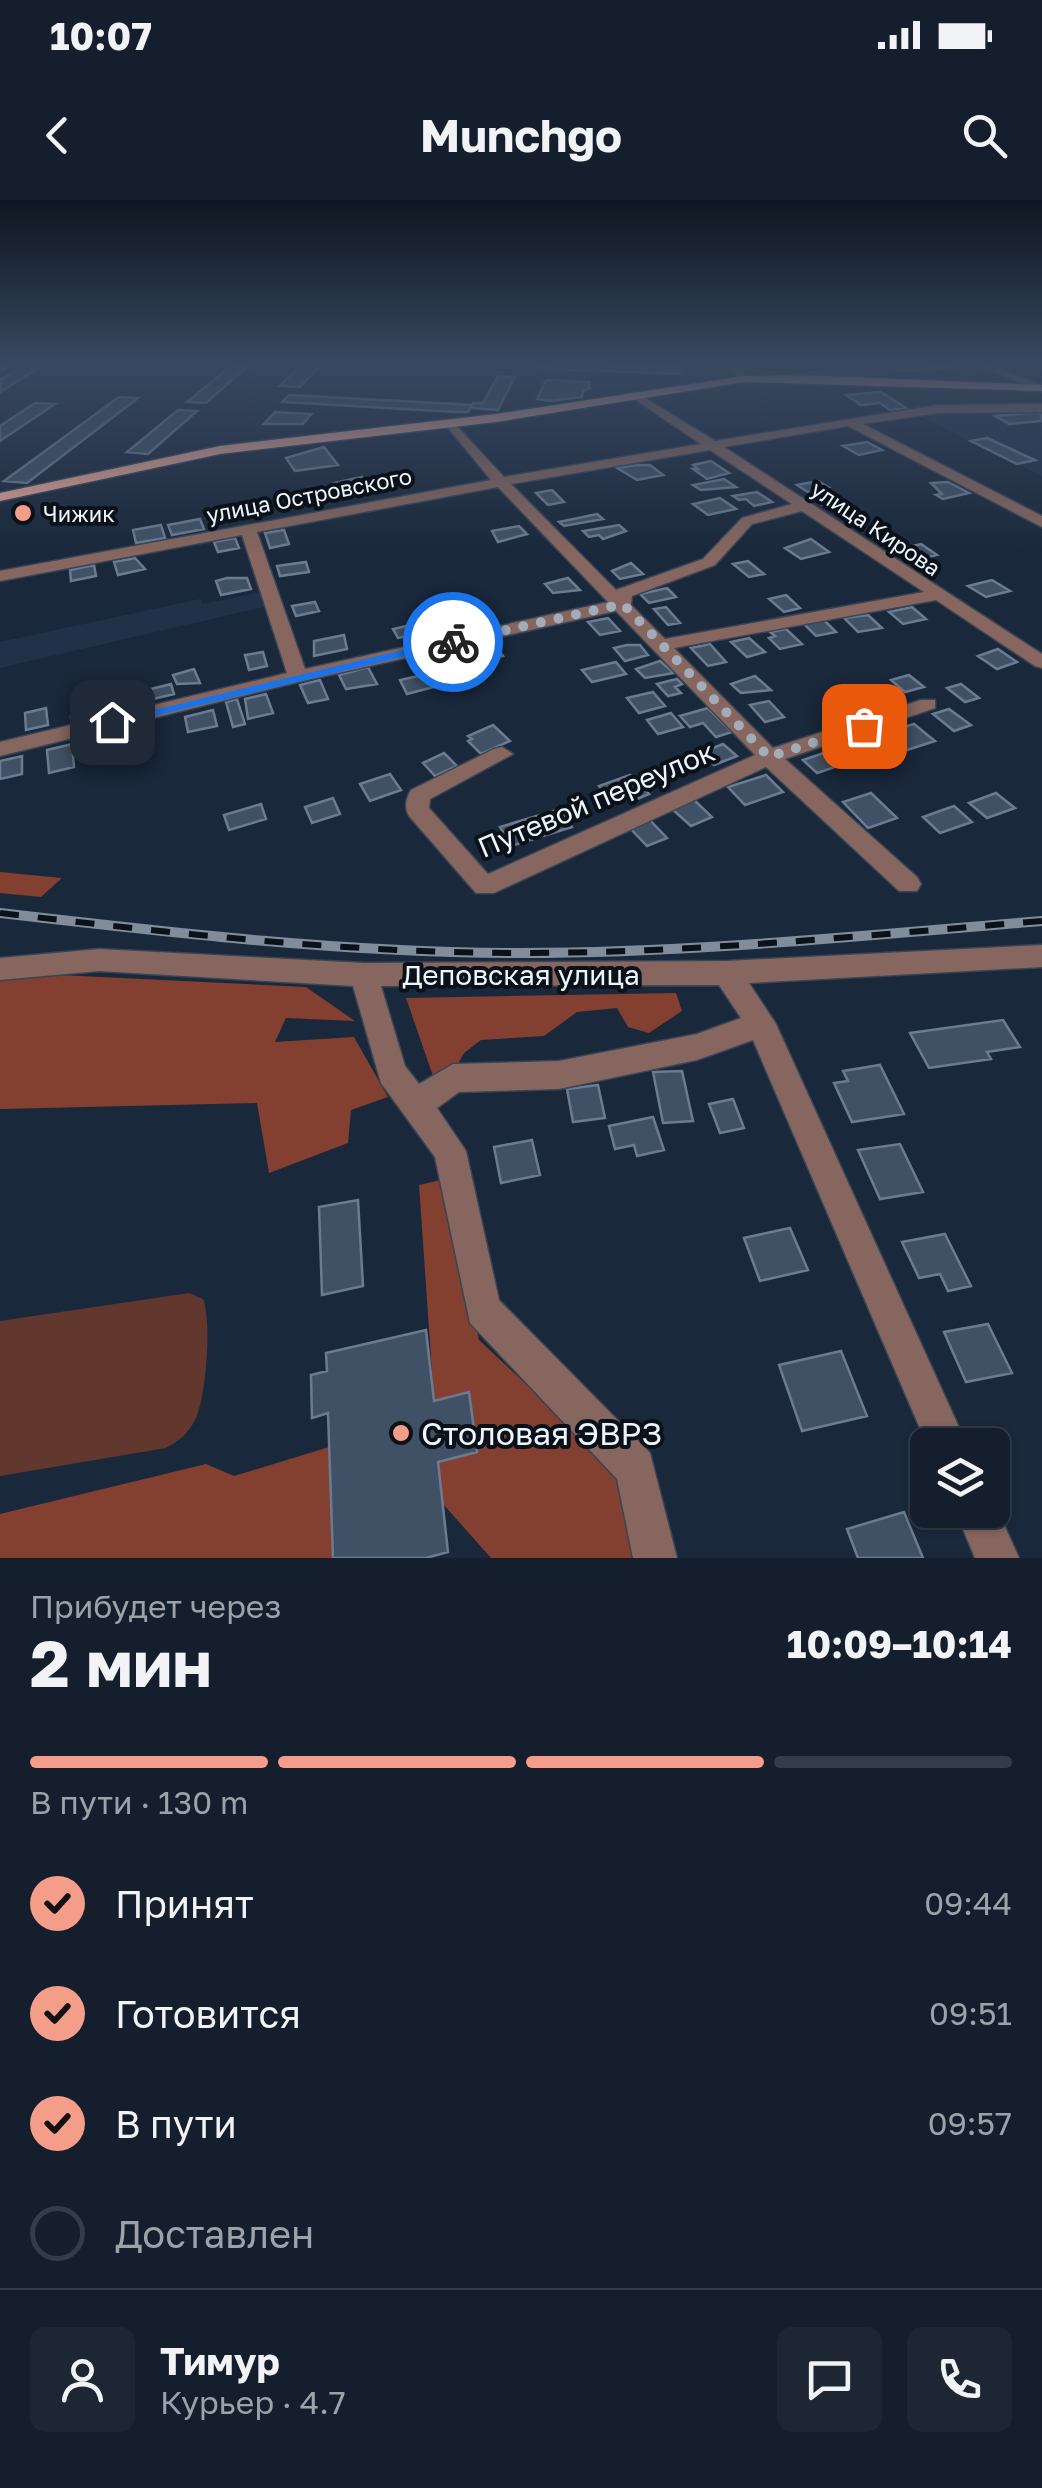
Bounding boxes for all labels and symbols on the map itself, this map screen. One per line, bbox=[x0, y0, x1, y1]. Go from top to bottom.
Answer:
street label: улица Островского bbox=[204, 462, 414, 528]
street label: улица Кирова bbox=[806, 475, 946, 581]
place label: Чижик bbox=[43, 500, 115, 527]
marker: Чижик bbox=[12, 502, 34, 524]
courier bbox=[403, 592, 503, 692]
pin bbox=[70, 680, 155, 765]
pin bbox=[822, 684, 907, 769]
street label: Путевой переулок bbox=[473, 734, 719, 864]
street label: Деповская улица bbox=[402, 958, 640, 991]
place label: Столовая ЭВРЗ bbox=[421, 1414, 662, 1452]
marker: Столовая ЭВРЗ bbox=[390, 1422, 412, 1444]

